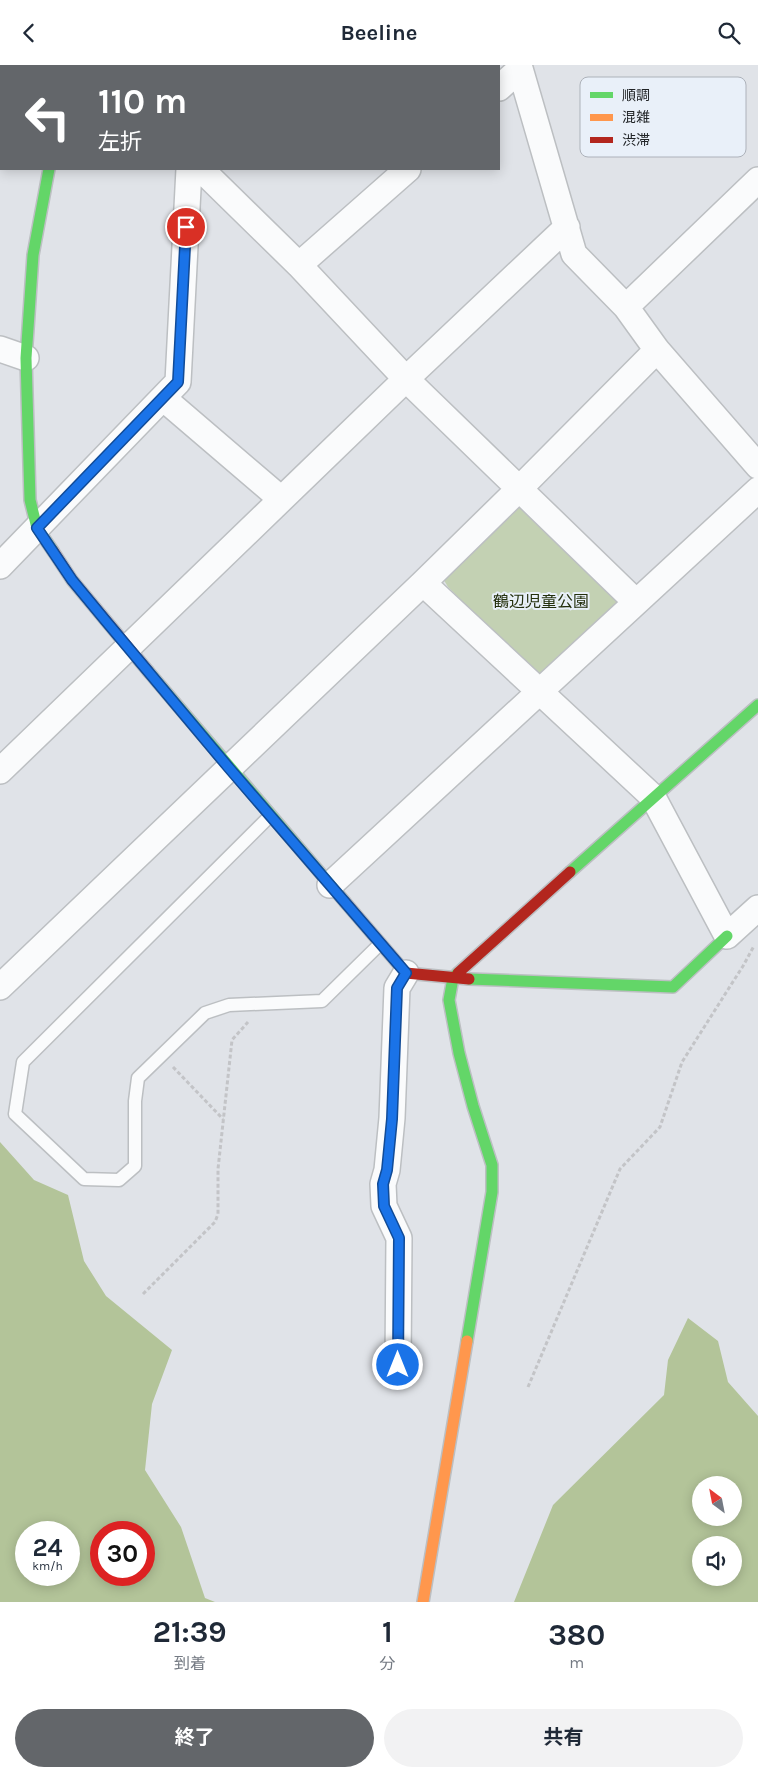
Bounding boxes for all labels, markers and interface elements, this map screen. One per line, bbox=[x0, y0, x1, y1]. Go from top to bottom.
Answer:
icon: back bbox=[15, 19, 43, 47]
icon: search bbox=[715, 19, 743, 47]
text: Beeline bbox=[341, 20, 417, 46]
legend bbox=[580, 77, 746, 157]
text: 110 m bbox=[98, 81, 187, 122]
icon: left bbox=[15, 85, 80, 150]
text: 順調 bbox=[622, 87, 650, 104]
text: 混雑 bbox=[622, 109, 650, 126]
text: 左折 bbox=[98, 129, 142, 155]
text: 渋滞 bbox=[622, 132, 650, 149]
pin bbox=[165, 206, 207, 248]
icon: arrive bbox=[172, 213, 200, 241]
park label: 鶴辺児童公園 bbox=[493, 592, 589, 611]
position arrow bbox=[371, 1338, 423, 1390]
north arrow bbox=[692, 1476, 742, 1526]
map controls bbox=[692, 1476, 742, 1586]
speed limit sign: 30 bbox=[90, 1521, 155, 1586]
text: 24 bbox=[32, 1533, 63, 1562]
button: sound bbox=[692, 1536, 742, 1586]
text: km/h bbox=[32, 1559, 63, 1573]
text: 21:39 bbox=[153, 1614, 227, 1650]
text: 1 bbox=[382, 1614, 393, 1650]
text: 380 bbox=[548, 1617, 605, 1653]
text: m bbox=[569, 1653, 584, 1672]
text: 到着 bbox=[174, 1654, 206, 1673]
text: 分 bbox=[379, 1654, 395, 1673]
button: 終了 bbox=[15, 1709, 374, 1767]
button: 共有 bbox=[384, 1709, 743, 1767]

